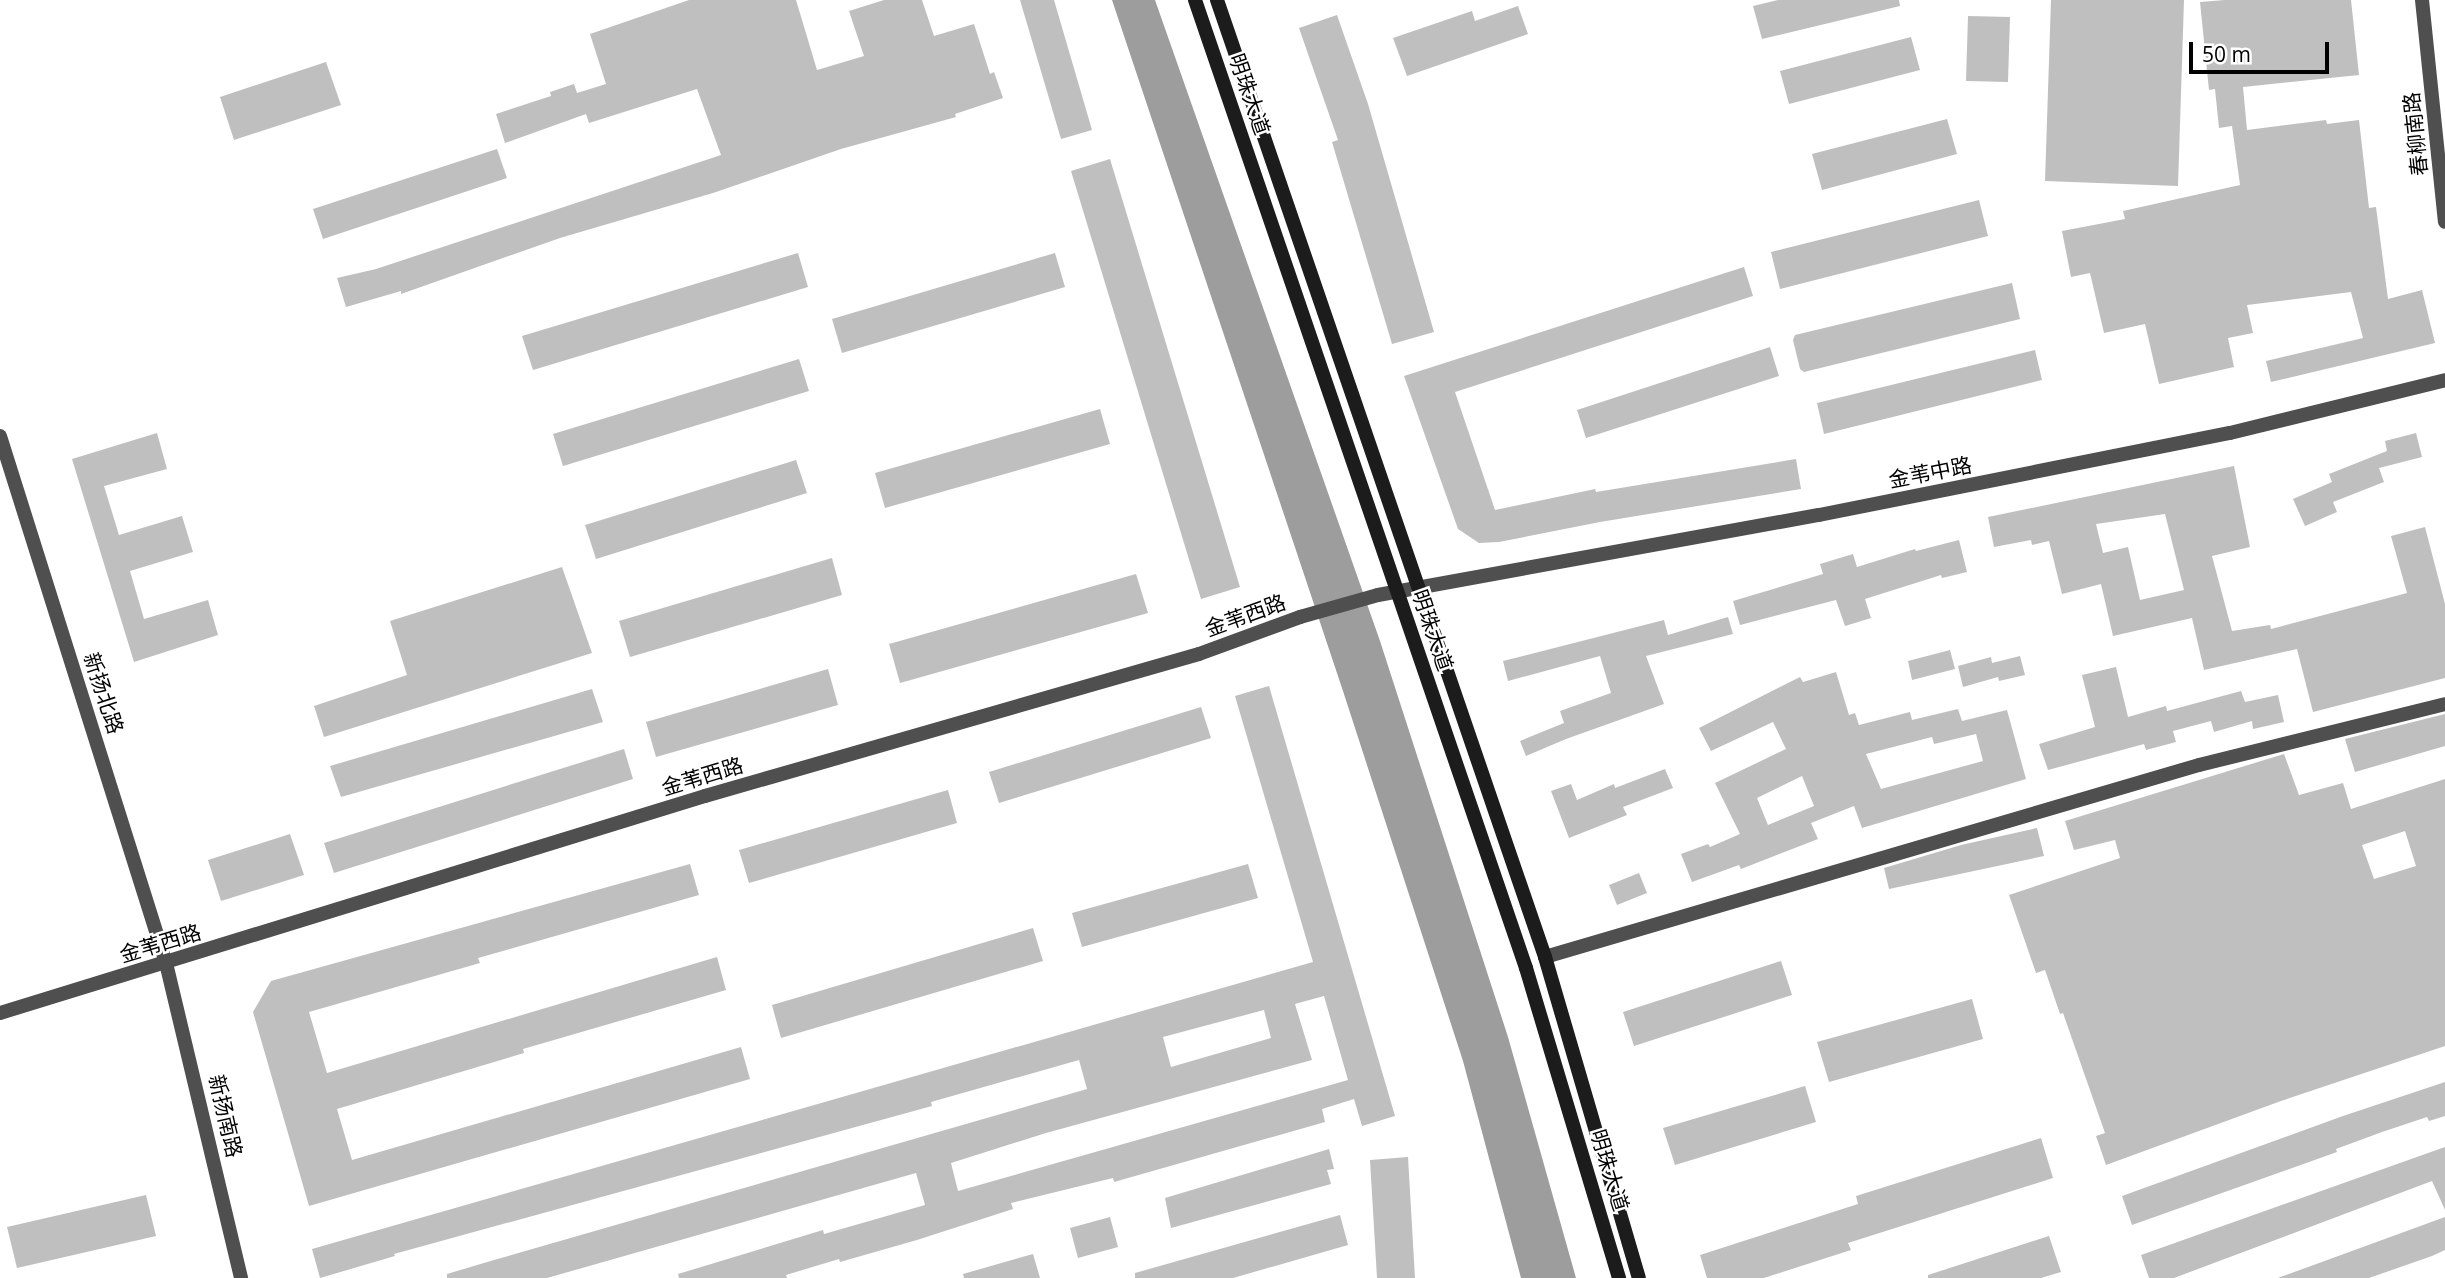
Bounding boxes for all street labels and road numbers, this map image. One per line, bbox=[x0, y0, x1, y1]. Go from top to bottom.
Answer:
street label: 明珠大道 bbox=[1224, 50, 1276, 138]
street label: 春柳南路 bbox=[2398, 91, 2432, 177]
street label: 金苇中路 bbox=[1886, 452, 1974, 492]
street label: 明珠大道 bbox=[1407, 586, 1459, 674]
street label: 金苇西路 bbox=[1201, 589, 1289, 641]
street label: 新扬北路 bbox=[79, 649, 129, 737]
street label: 金苇西路 bbox=[658, 752, 746, 800]
street label: 金苇西路 bbox=[116, 919, 204, 967]
street label: 新扬南路 bbox=[204, 1072, 248, 1160]
street label: 明珠大道 bbox=[1586, 1126, 1634, 1214]

